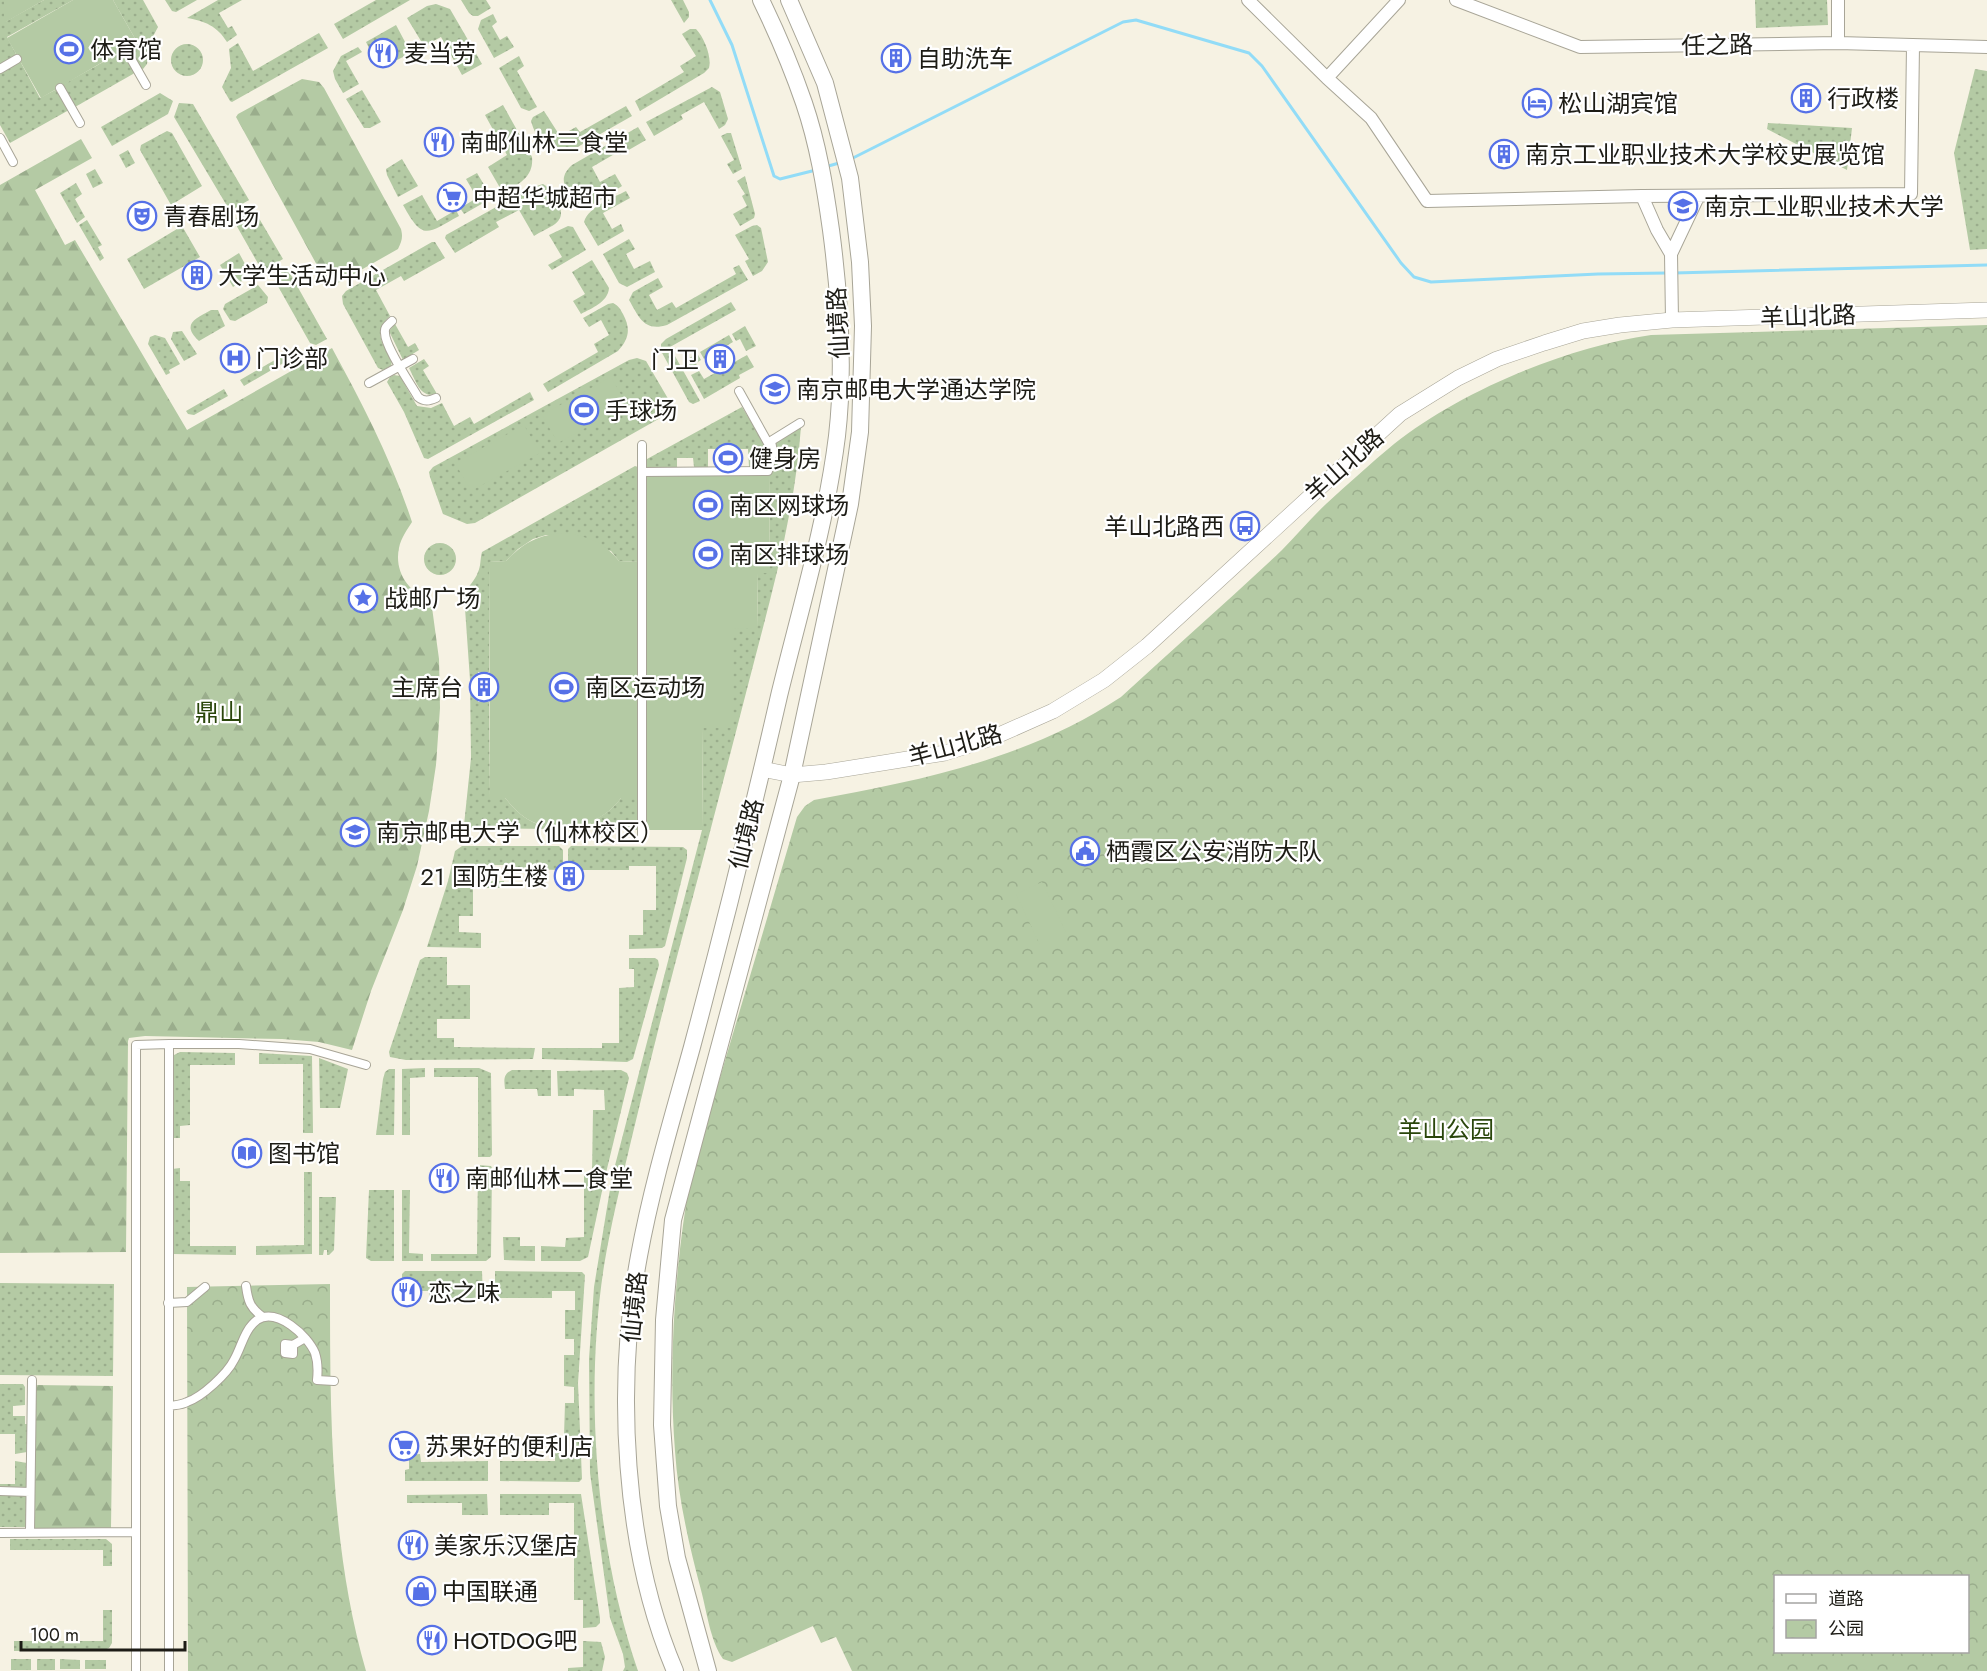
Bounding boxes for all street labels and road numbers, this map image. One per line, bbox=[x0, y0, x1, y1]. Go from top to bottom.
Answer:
street label: 任之路 bbox=[1681, 27, 1753, 63]
street label: 仙境路 bbox=[819, 286, 857, 360]
street label: 羊山北路 bbox=[1759, 297, 1857, 335]
street label: 羊山北路 bbox=[1297, 420, 1391, 510]
street label: 羊山北路 bbox=[904, 716, 1006, 774]
street label: 仙境路 bbox=[720, 795, 772, 873]
street label: 仙境路 bbox=[613, 1269, 655, 1345]

